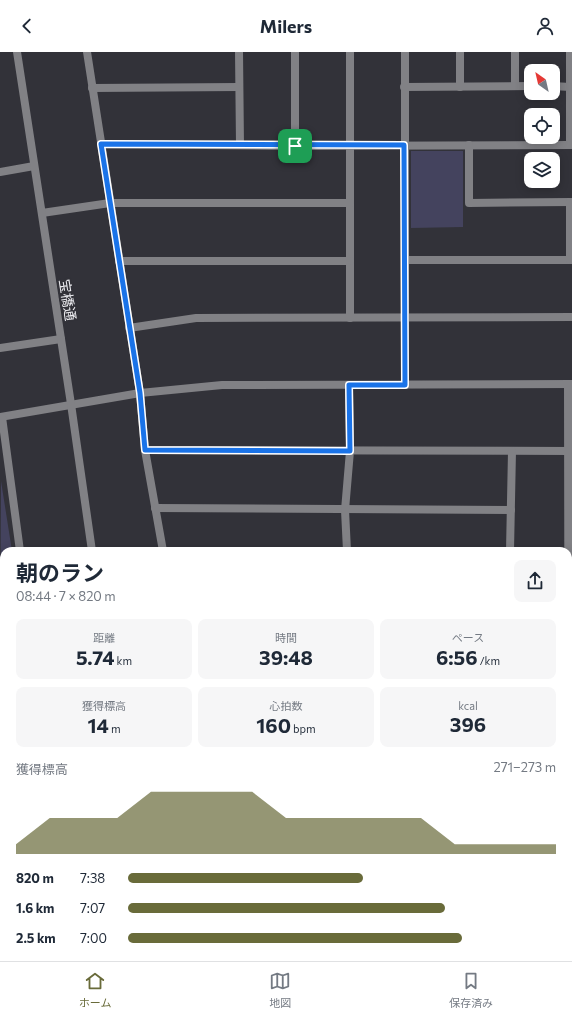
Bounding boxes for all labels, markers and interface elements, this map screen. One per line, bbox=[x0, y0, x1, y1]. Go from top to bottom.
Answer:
icon: back bbox=[16, 15, 38, 37]
text: Milers bbox=[260, 15, 312, 37]
icon: person bbox=[534, 15, 556, 37]
north arrow bbox=[524, 64, 560, 100]
map controls bbox=[524, 64, 560, 188]
button: locate bbox=[524, 108, 560, 144]
pin bbox=[278, 129, 312, 163]
icon: arrive bbox=[284, 135, 306, 157]
button: layers bbox=[524, 152, 560, 188]
street label: 宝橋通 bbox=[56, 278, 80, 322]
text: 朝のラン bbox=[16, 559, 104, 586]
button: share bbox=[514, 560, 556, 602]
text: 08:44 · 7 × 820 m bbox=[16, 588, 116, 604]
text: 距離 bbox=[93, 631, 115, 644]
text: 時間 bbox=[275, 631, 297, 644]
text: ペース bbox=[452, 631, 484, 644]
text: 5.74 bbox=[76, 645, 114, 669]
text: 39:48 bbox=[259, 645, 313, 669]
text: 6:56 bbox=[436, 645, 478, 669]
text: km bbox=[114, 654, 132, 667]
text: /km bbox=[478, 654, 500, 667]
text: 獲得標高 bbox=[82, 699, 126, 712]
text: 心拍数 bbox=[270, 699, 303, 712]
text: kcal bbox=[458, 699, 478, 712]
text: 396 bbox=[450, 712, 486, 736]
text: 14 bbox=[87, 713, 109, 737]
text: 160 bbox=[256, 713, 291, 737]
text: m bbox=[109, 722, 121, 735]
text: bpm bbox=[291, 722, 316, 735]
text: 271–273 m bbox=[493, 759, 556, 775]
text: 獲得標高 bbox=[16, 761, 68, 777]
text: 820 m bbox=[16, 870, 54, 886]
text: 7:38 bbox=[80, 870, 105, 886]
text: 1.6 km bbox=[16, 900, 54, 916]
text: 7:07 bbox=[80, 900, 105, 916]
text: 2.5 km bbox=[16, 930, 56, 946]
text: 7:00 bbox=[80, 930, 107, 946]
tab: ホーム bbox=[79, 970, 112, 1010]
tab: 地図 bbox=[269, 970, 291, 1010]
tab: 保存済み bbox=[449, 970, 493, 1010]

